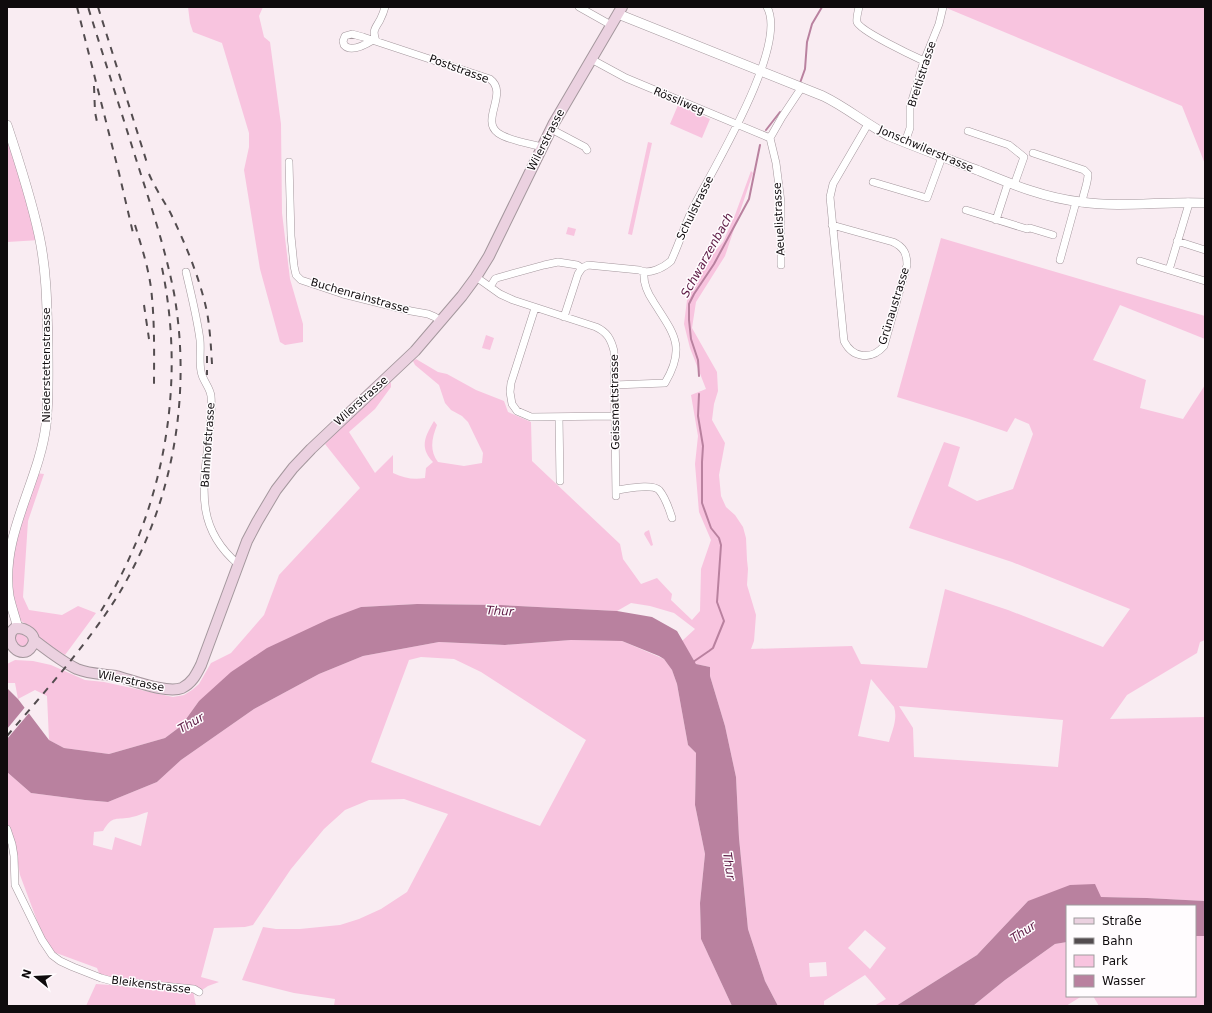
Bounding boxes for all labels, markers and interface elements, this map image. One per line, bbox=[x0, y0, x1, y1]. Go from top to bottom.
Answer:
street label: Breitistrasse bbox=[905, 39, 939, 109]
street label: Poststrasse bbox=[427, 52, 491, 86]
street label: Rössliweg bbox=[652, 84, 706, 118]
street label: Wilerstrasse bbox=[525, 107, 567, 173]
street label: Jonschwilerstrasse bbox=[876, 123, 976, 175]
street label: Schulstrasse bbox=[674, 174, 716, 242]
street label: Aeuelistrasse bbox=[771, 182, 787, 256]
water label: Schwarzenbach bbox=[678, 210, 736, 300]
street label: Grünaustrasse bbox=[876, 266, 912, 346]
street label: Buchenrainstrasse bbox=[309, 276, 411, 316]
street label: Niederstettenstrasse bbox=[40, 307, 53, 423]
street label: Geissmattstrasse bbox=[608, 354, 622, 450]
street label: Wilerstrasse bbox=[332, 373, 391, 428]
street label: Bahnhofstrasse bbox=[199, 402, 217, 488]
water label: Thur bbox=[486, 603, 515, 619]
street label: Wilerstrasse bbox=[97, 668, 166, 694]
water label: Thur bbox=[176, 710, 207, 736]
water label: Thur bbox=[720, 851, 738, 882]
legend bbox=[1066, 905, 1196, 997]
text: Straße bbox=[1102, 914, 1142, 928]
water label: Thur bbox=[1008, 918, 1039, 945]
text: Bahn bbox=[1102, 934, 1133, 948]
text: Park bbox=[1102, 954, 1128, 968]
north arrow bbox=[16, 957, 56, 997]
text: N bbox=[19, 968, 35, 980]
street label: Bleikenstrasse bbox=[111, 974, 192, 996]
text: Wasser bbox=[1102, 974, 1145, 988]

